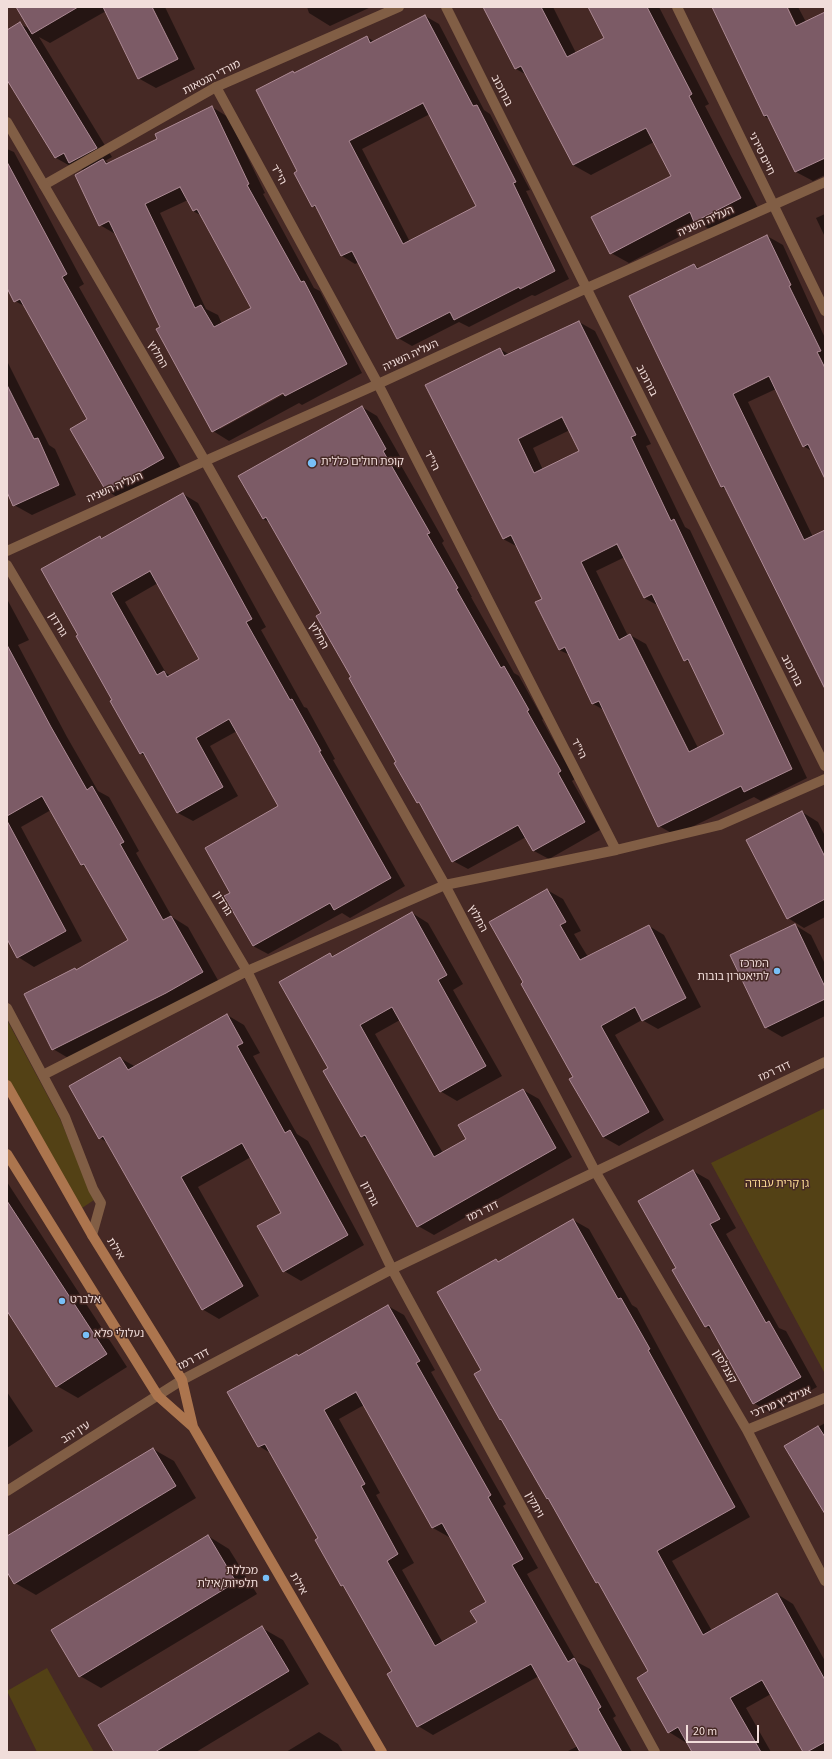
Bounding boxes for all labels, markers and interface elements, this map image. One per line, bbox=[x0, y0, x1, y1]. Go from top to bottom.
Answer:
street label: מורדי הגטאות bbox=[181, 58, 243, 98]
street label: בורוכוב bbox=[487, 73, 515, 109]
street label: חיים סירני bbox=[745, 130, 777, 178]
street label: הי"ד bbox=[267, 163, 289, 187]
street label: העליה השניה bbox=[676, 204, 736, 240]
street label: העליה השניה bbox=[381, 337, 441, 375]
street label: החלוץ bbox=[144, 339, 170, 371]
street label: בורוכוב bbox=[632, 363, 660, 399]
street label: הי"ד bbox=[420, 449, 442, 473]
place label: קופת חולים כללית bbox=[321, 456, 404, 470]
marker: קופת חולים כללית bbox=[306, 457, 318, 469]
street label: העליה השניה bbox=[85, 470, 145, 506]
street label: גורדון bbox=[45, 610, 69, 640]
street label: החלוץ bbox=[305, 620, 331, 652]
street label: בורוכוב bbox=[777, 653, 805, 689]
street label: הי"ד bbox=[567, 737, 589, 761]
street label: גורדון bbox=[210, 889, 234, 919]
street label: החלוץ bbox=[464, 903, 490, 935]
place label: המרכז לתיאטרון בובות bbox=[697, 958, 769, 984]
marker: המרכז לתיאטרון בובות bbox=[772, 966, 782, 976]
street label: דוד רמז bbox=[757, 1059, 793, 1085]
park label: גן קרית עבודה bbox=[745, 1178, 809, 1192]
street label: גורדון bbox=[357, 1179, 381, 1209]
street label: דוד רמז bbox=[465, 1199, 501, 1225]
street label: אילת bbox=[103, 1236, 127, 1262]
place label: אלברט bbox=[70, 1294, 101, 1308]
marker: אלברט bbox=[57, 1296, 67, 1306]
place label: נעלולי פלא bbox=[94, 1328, 144, 1342]
marker: נעלולי פלא bbox=[81, 1330, 91, 1340]
street label: דוד רמז bbox=[176, 1346, 212, 1374]
street label: קצנלסון bbox=[709, 1348, 739, 1386]
street label: אנילביץ מרדכי bbox=[749, 1384, 813, 1422]
street label: עין יהב bbox=[59, 1419, 93, 1447]
street label: ויתקין bbox=[522, 1490, 546, 1520]
place label: מכללת תלפיות/אילת bbox=[197, 1565, 258, 1591]
street label: אילת bbox=[286, 1571, 310, 1597]
marker: מכללת תלפיות/אילת bbox=[261, 1573, 271, 1583]
scale bar bbox=[688, 1717, 761, 1743]
text: 20 m bbox=[693, 1723, 717, 1740]

